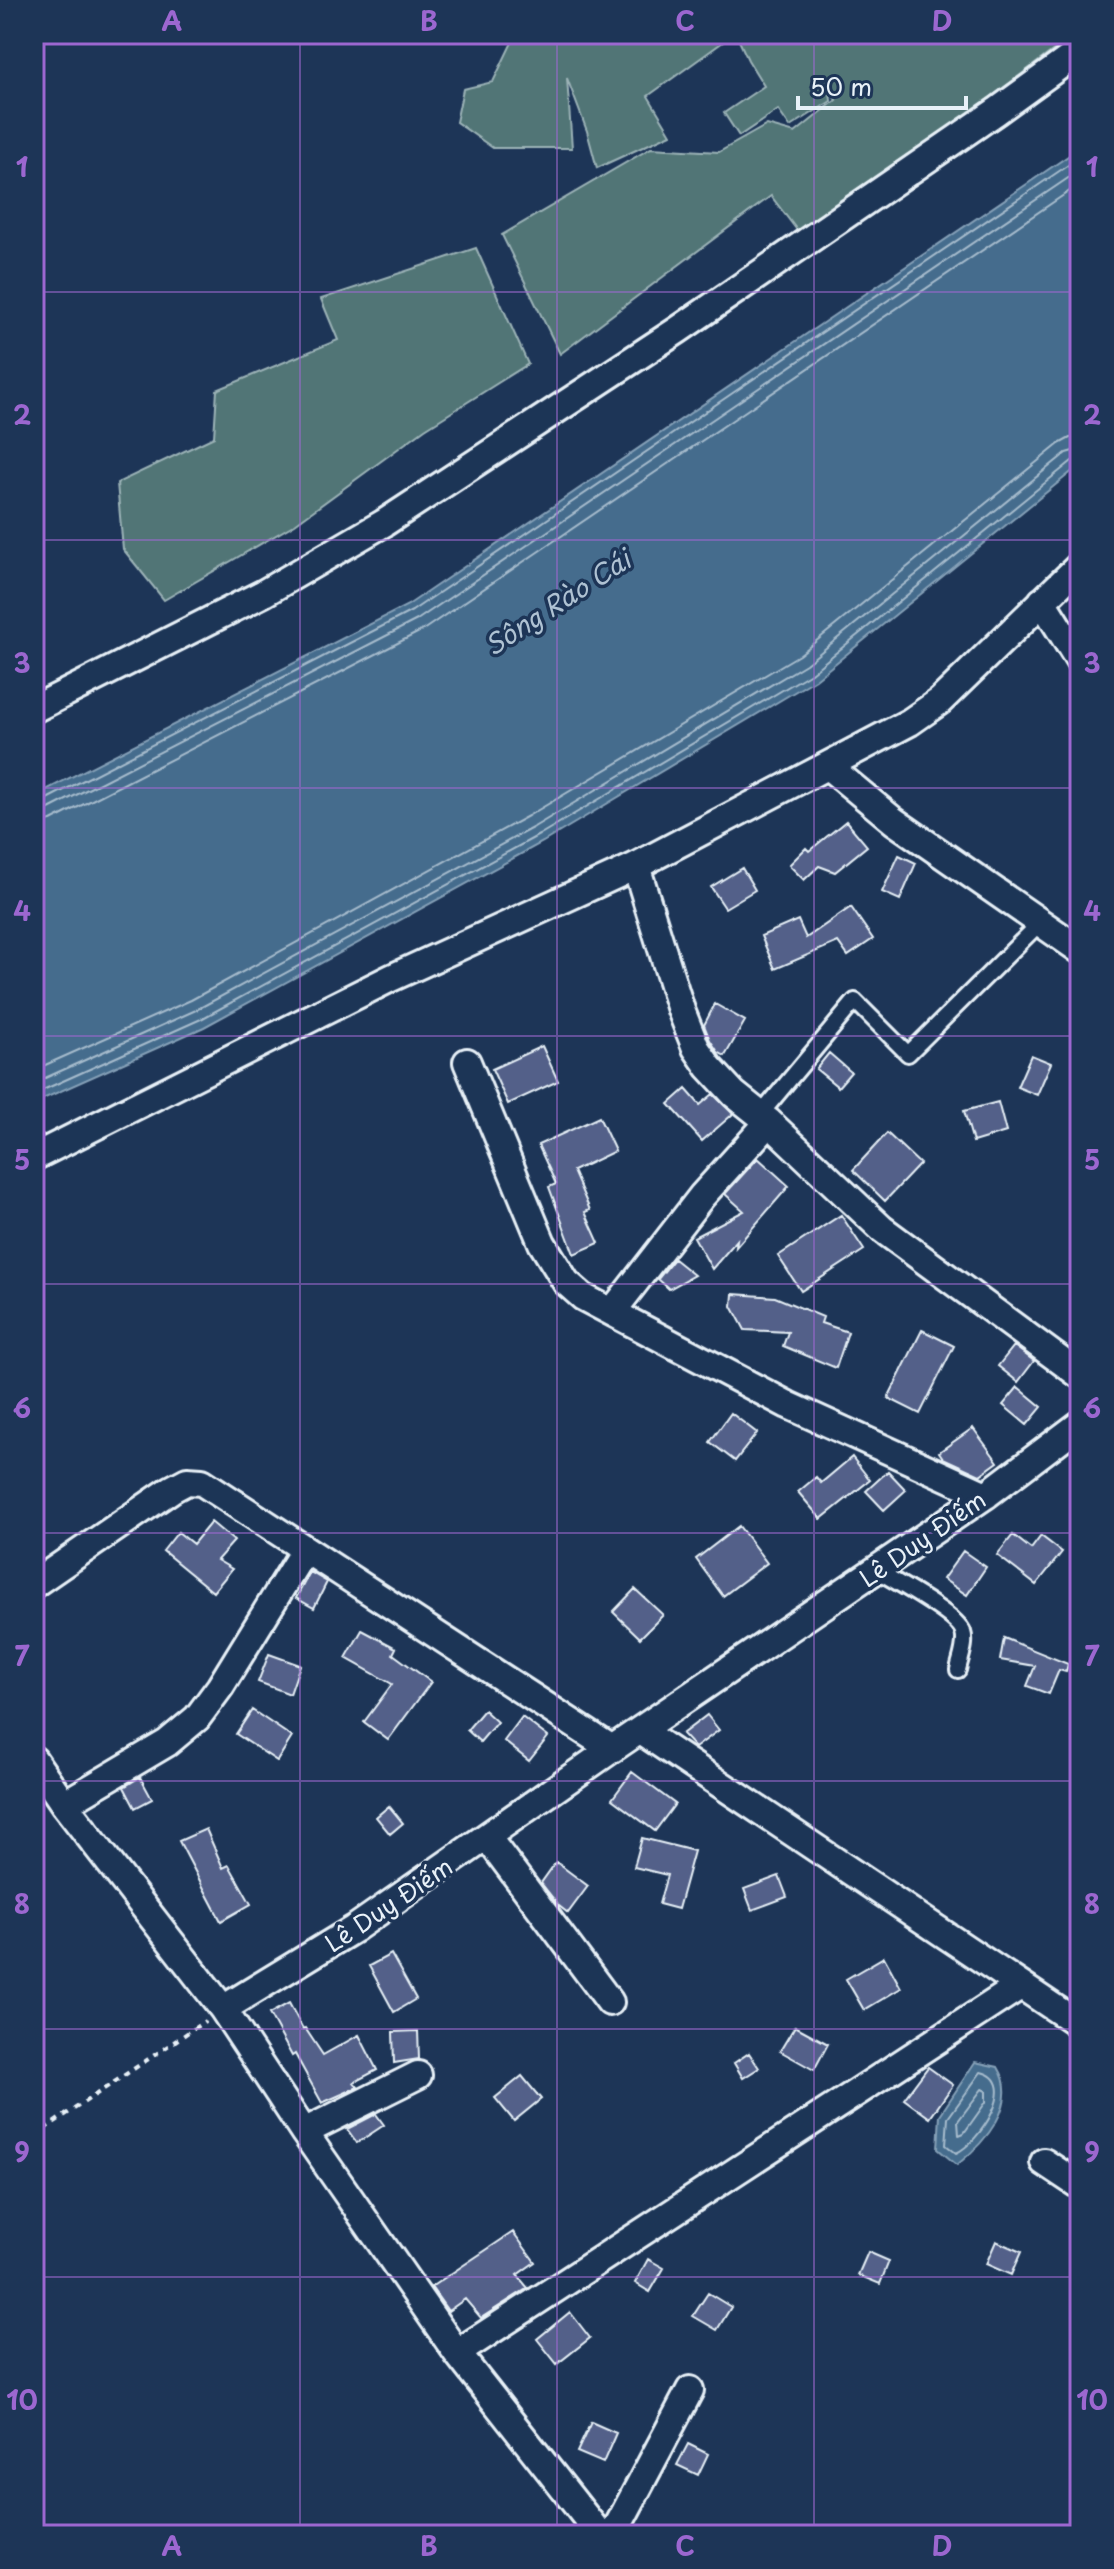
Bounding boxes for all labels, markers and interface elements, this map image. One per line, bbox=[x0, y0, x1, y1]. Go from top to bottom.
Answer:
text: A bbox=[162, 1, 182, 40]
text: B bbox=[420, 1, 438, 40]
text: C bbox=[675, 1, 695, 40]
text: D bbox=[932, 1, 952, 40]
scale bar bbox=[798, 60, 966, 110]
text: 50 m bbox=[810, 68, 872, 104]
text: 1 bbox=[16, 147, 28, 186]
text: 1 bbox=[1086, 147, 1098, 186]
text: 2 bbox=[13, 395, 31, 434]
text: 2 bbox=[1083, 395, 1101, 434]
water label: Sông Rào Cái bbox=[476, 538, 641, 664]
text: 3 bbox=[13, 643, 31, 682]
text: 3 bbox=[1083, 643, 1101, 682]
text: 4 bbox=[13, 891, 31, 930]
text: 4 bbox=[1083, 891, 1101, 930]
text: 5 bbox=[14, 1140, 30, 1179]
text: 5 bbox=[1084, 1140, 1100, 1179]
text: 6 bbox=[13, 1388, 31, 1427]
text: 6 bbox=[1083, 1388, 1101, 1427]
street label: Lê Duy Điếm bbox=[851, 1481, 993, 1595]
text: 7 bbox=[15, 1636, 30, 1675]
text: 7 bbox=[1085, 1636, 1100, 1675]
street label: Lê Duy Điếm bbox=[317, 1848, 459, 1960]
text: 8 bbox=[14, 1884, 30, 1923]
text: 8 bbox=[1084, 1884, 1100, 1923]
text: 9 bbox=[14, 2132, 30, 2171]
text: 9 bbox=[1084, 2132, 1100, 2171]
text: 10 bbox=[6, 2380, 38, 2419]
text: 10 bbox=[1076, 2380, 1108, 2419]
text: A bbox=[162, 2526, 182, 2565]
text: B bbox=[420, 2526, 438, 2565]
text: C bbox=[675, 2526, 695, 2565]
text: D bbox=[932, 2526, 952, 2565]

